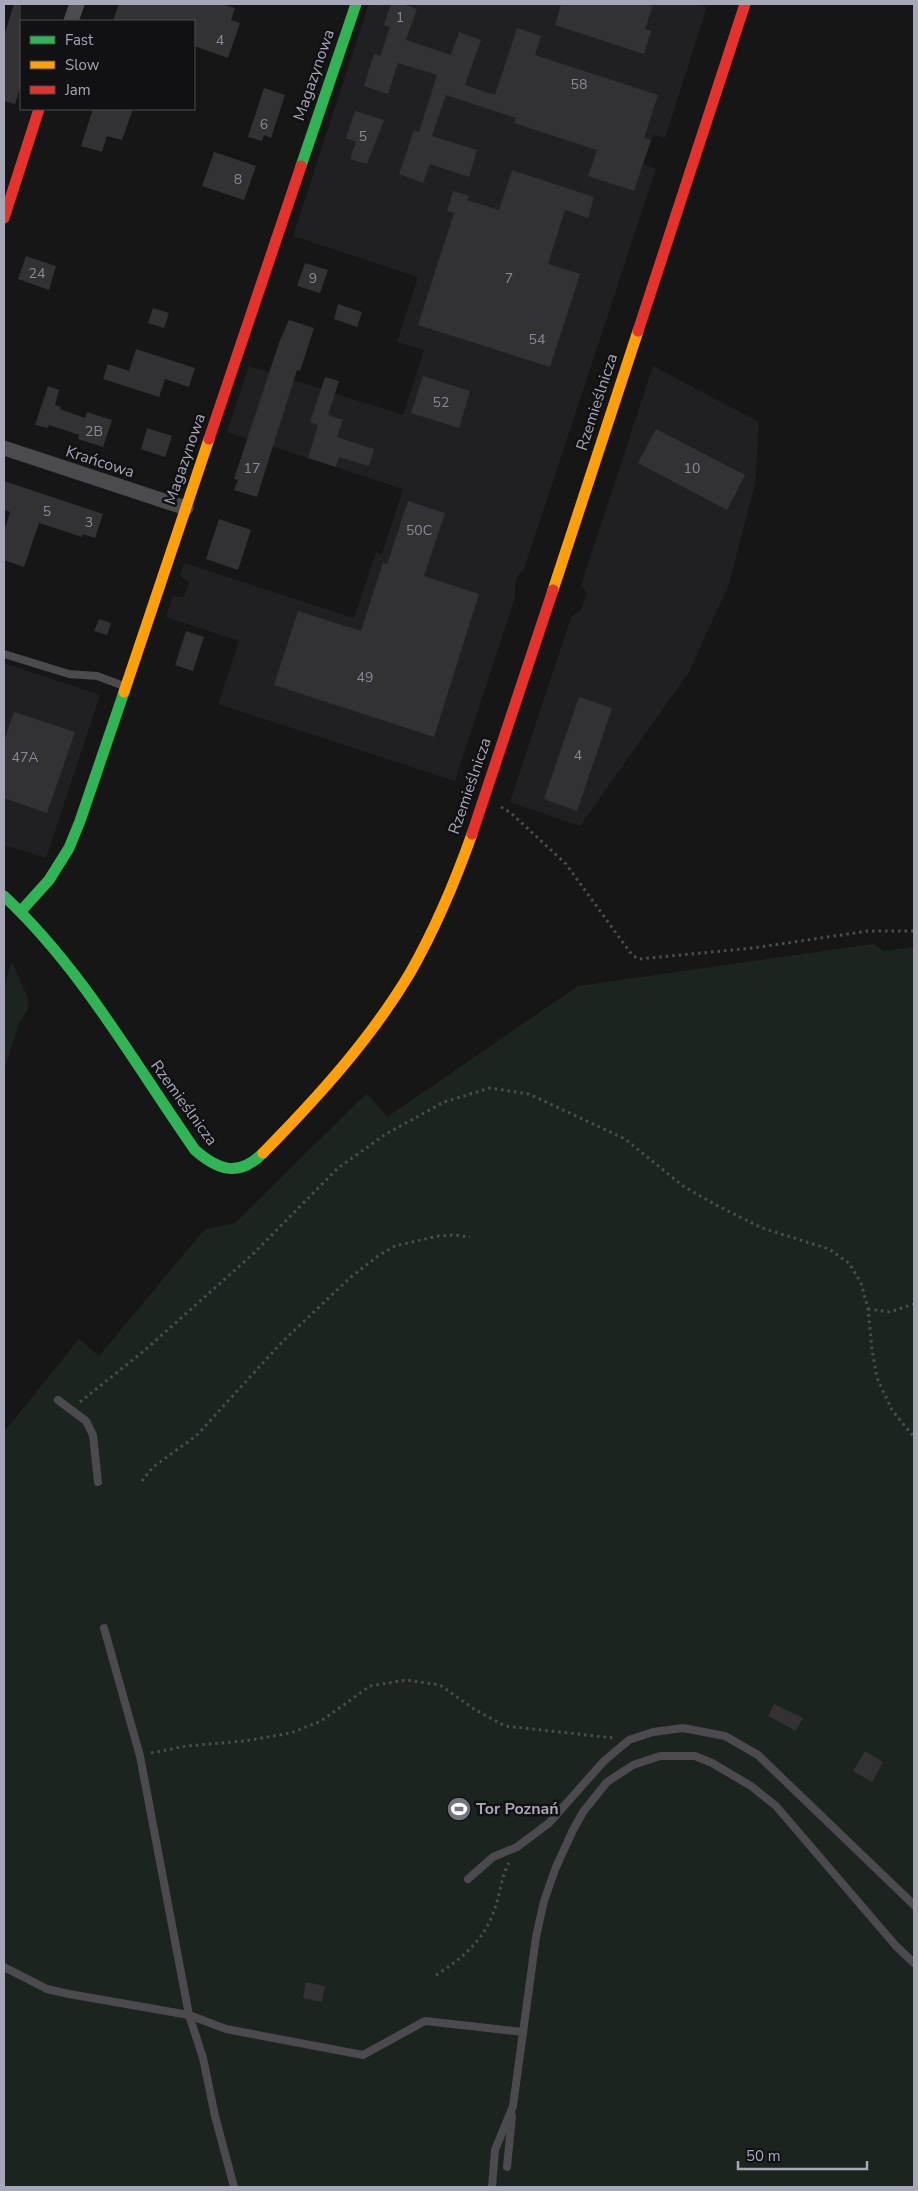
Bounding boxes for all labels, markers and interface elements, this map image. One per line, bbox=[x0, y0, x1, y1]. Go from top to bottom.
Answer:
house number: 1 bbox=[396, 8, 404, 27]
legend bbox=[20, 20, 195, 110]
street label: Magazynowa bbox=[288, 26, 340, 124]
text: Fast bbox=[65, 30, 94, 50]
house number: 4 bbox=[216, 31, 224, 50]
text: Slow bbox=[65, 55, 100, 75]
house number: 58 bbox=[571, 75, 587, 94]
text: Jam bbox=[64, 80, 91, 100]
house number: 6 bbox=[260, 115, 268, 134]
house number: 5 bbox=[359, 127, 367, 146]
house number: 8 bbox=[234, 170, 242, 189]
house number: 24 bbox=[29, 264, 45, 283]
house number: 9 bbox=[309, 269, 317, 288]
house number: 7 bbox=[505, 269, 513, 288]
house number: 54 bbox=[529, 330, 545, 349]
street label: Rzemieślnicza bbox=[571, 351, 623, 453]
house number: 52 bbox=[433, 393, 449, 412]
street label: Magazynowa bbox=[159, 410, 211, 508]
house number: 2B bbox=[85, 422, 103, 441]
street label: Krańcowa bbox=[63, 441, 137, 483]
house number: 17 bbox=[244, 459, 260, 478]
house number: 10 bbox=[684, 459, 700, 478]
house number: 5 bbox=[43, 502, 51, 521]
house number: 3 bbox=[85, 513, 93, 532]
house number: 50C bbox=[406, 521, 432, 540]
house number: 49 bbox=[357, 668, 373, 687]
street label: Rzemieślnicza bbox=[443, 735, 497, 837]
house number: 4 bbox=[574, 746, 582, 765]
house number: 47A bbox=[11, 748, 39, 767]
street label: Rzemieślnicza bbox=[145, 1056, 223, 1150]
sports icon: Tor Poznań bbox=[446, 1796, 472, 1822]
place label: Tor Poznań bbox=[476, 1798, 559, 1820]
scale bar bbox=[738, 2138, 867, 2170]
text: 50 m bbox=[746, 2146, 781, 2166]

